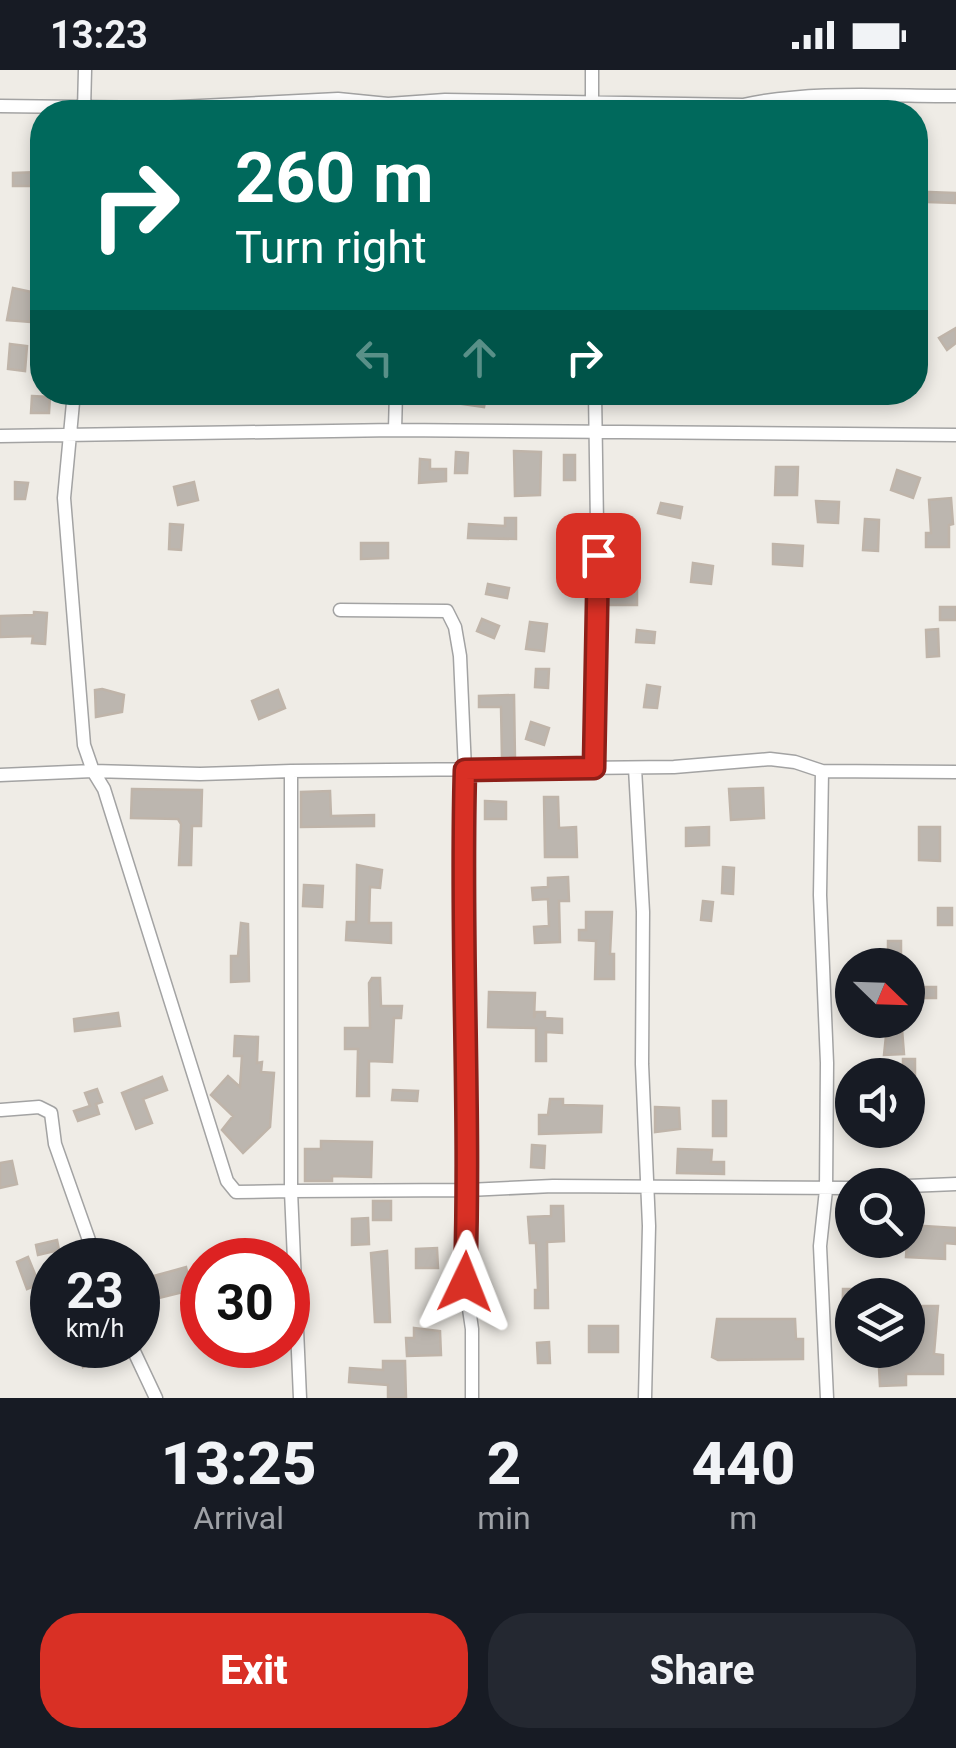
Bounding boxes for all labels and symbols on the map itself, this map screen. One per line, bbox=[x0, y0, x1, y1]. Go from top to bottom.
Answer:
pin bbox=[556, 513, 641, 598]
north arrow bbox=[835, 948, 925, 1038]
position arrow bbox=[413, 1230, 517, 1334]
speed limit sign: 30 bbox=[180, 1238, 310, 1368]

